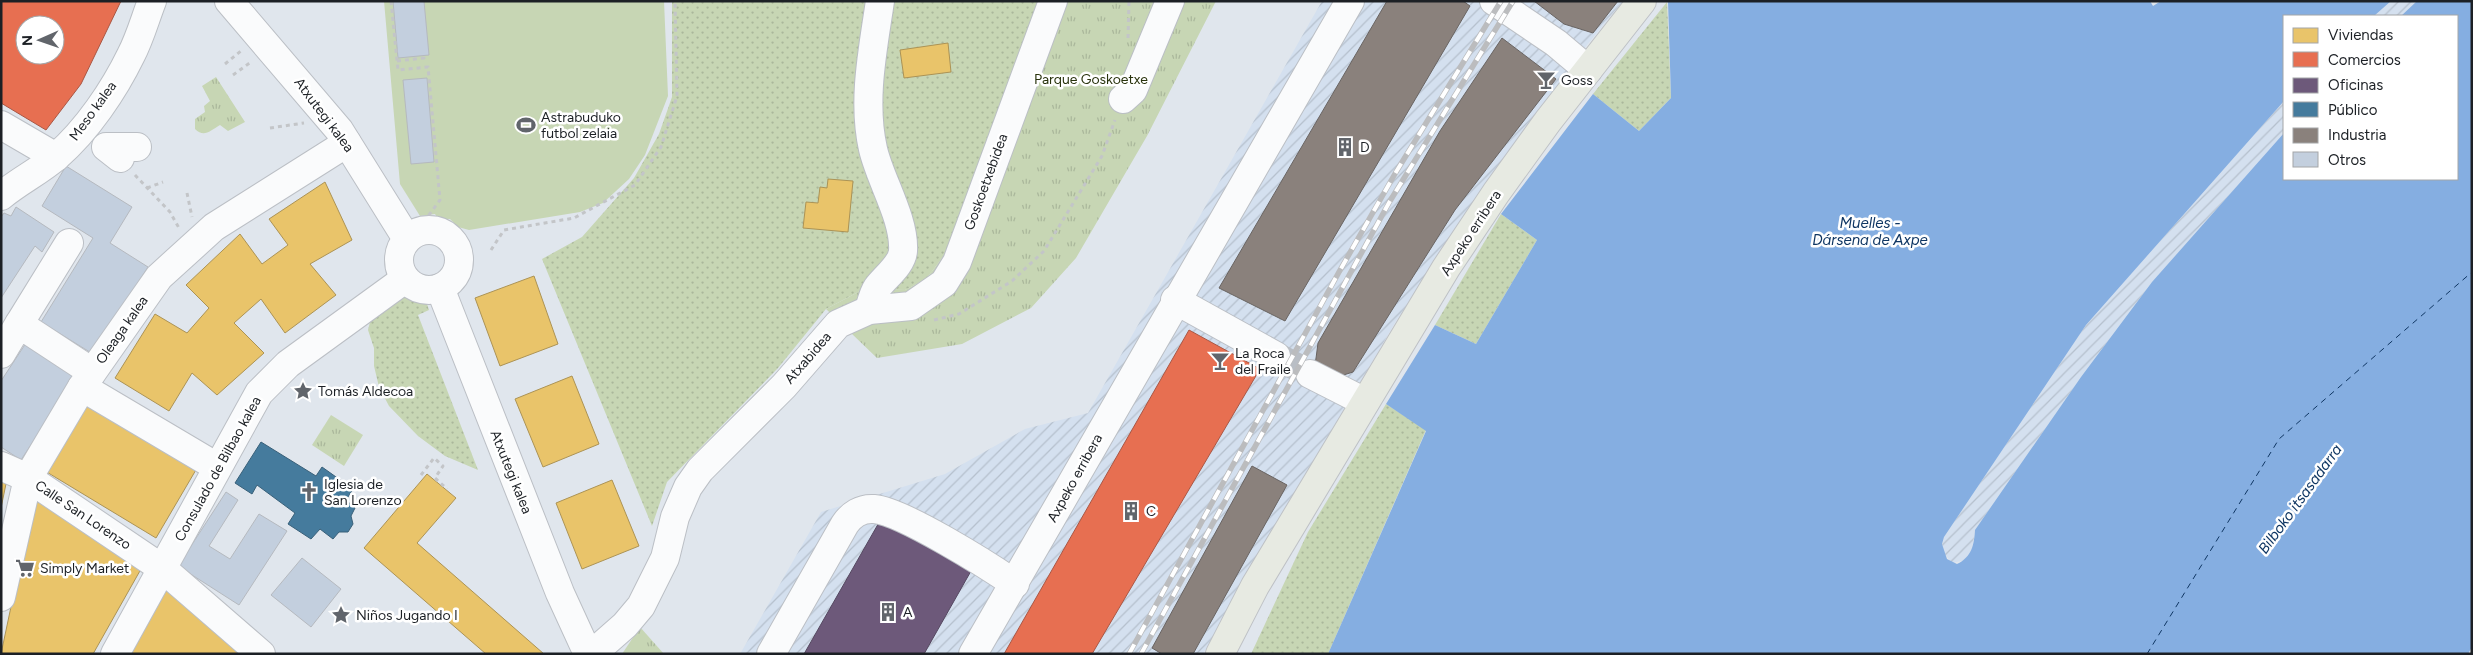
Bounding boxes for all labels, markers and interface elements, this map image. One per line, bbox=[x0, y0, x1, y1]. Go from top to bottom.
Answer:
north arrow bbox=[15, 15, 65, 65]
legend bbox=[2283, 15, 2458, 180]
text: Viviendas bbox=[2328, 26, 2393, 44]
text: N bbox=[19, 35, 36, 46]
text: Comercios bbox=[2328, 51, 2401, 69]
bar icon: Goss bbox=[1535, 69, 1557, 91]
park label: Parque Goskoetxe bbox=[1034, 71, 1148, 88]
place label: Goss bbox=[1561, 72, 1593, 89]
street label: Atxutegi kalea bbox=[291, 74, 357, 156]
text: Oficinas bbox=[2328, 76, 2383, 94]
street label: Meso kalea bbox=[66, 78, 120, 144]
text: Público bbox=[2328, 101, 2378, 119]
place label: Astrabuduko futbol zelaia bbox=[541, 109, 621, 142]
sports icon: Astrabuduko futbol zelaia bbox=[515, 114, 537, 136]
text: Industria bbox=[2328, 126, 2386, 144]
street label: Goskoetxebidea bbox=[961, 131, 1011, 233]
building icon: D bbox=[1334, 136, 1356, 158]
place label: D bbox=[1360, 139, 1370, 156]
text: Otros bbox=[2328, 151, 2366, 169]
street label: Axpeko erribera bbox=[1437, 187, 1505, 279]
water label: Muelles - Dársena de Axpe bbox=[1812, 214, 1928, 249]
street label: Oleaga kalea bbox=[92, 293, 152, 367]
street label: Atxabidea bbox=[781, 329, 835, 387]
place label: La Roca del Fraile bbox=[1235, 345, 1291, 378]
bar icon: La Roca del Fraile bbox=[1209, 350, 1231, 372]
place icon: Tomás Aldecoa bbox=[292, 380, 314, 402]
place label: Tomás Aldecoa bbox=[318, 383, 413, 400]
street label: Consulado de Bilbao kalea bbox=[171, 394, 265, 544]
street label: Atxutegi kalea bbox=[487, 428, 535, 516]
street label: Axpeko erribera bbox=[1044, 431, 1106, 525]
water label: Bilboko itsasadarra bbox=[2254, 441, 2346, 557]
place label: Iglesia de San Lorenzo bbox=[324, 476, 402, 509]
street label: Calle San Lorenzo bbox=[32, 477, 134, 553]
church icon: Iglesia de San Lorenzo bbox=[298, 481, 320, 503]
building icon: C bbox=[1120, 500, 1142, 522]
place label: C bbox=[1146, 503, 1156, 520]
supermarket icon: Simply Market bbox=[14, 557, 36, 579]
place label: Simply Market bbox=[40, 560, 129, 577]
building icon: A bbox=[877, 601, 899, 623]
place icon: Niños Jugando I bbox=[330, 604, 352, 626]
place label: A bbox=[903, 604, 913, 621]
place label: Niños Jugando I bbox=[356, 607, 458, 624]

